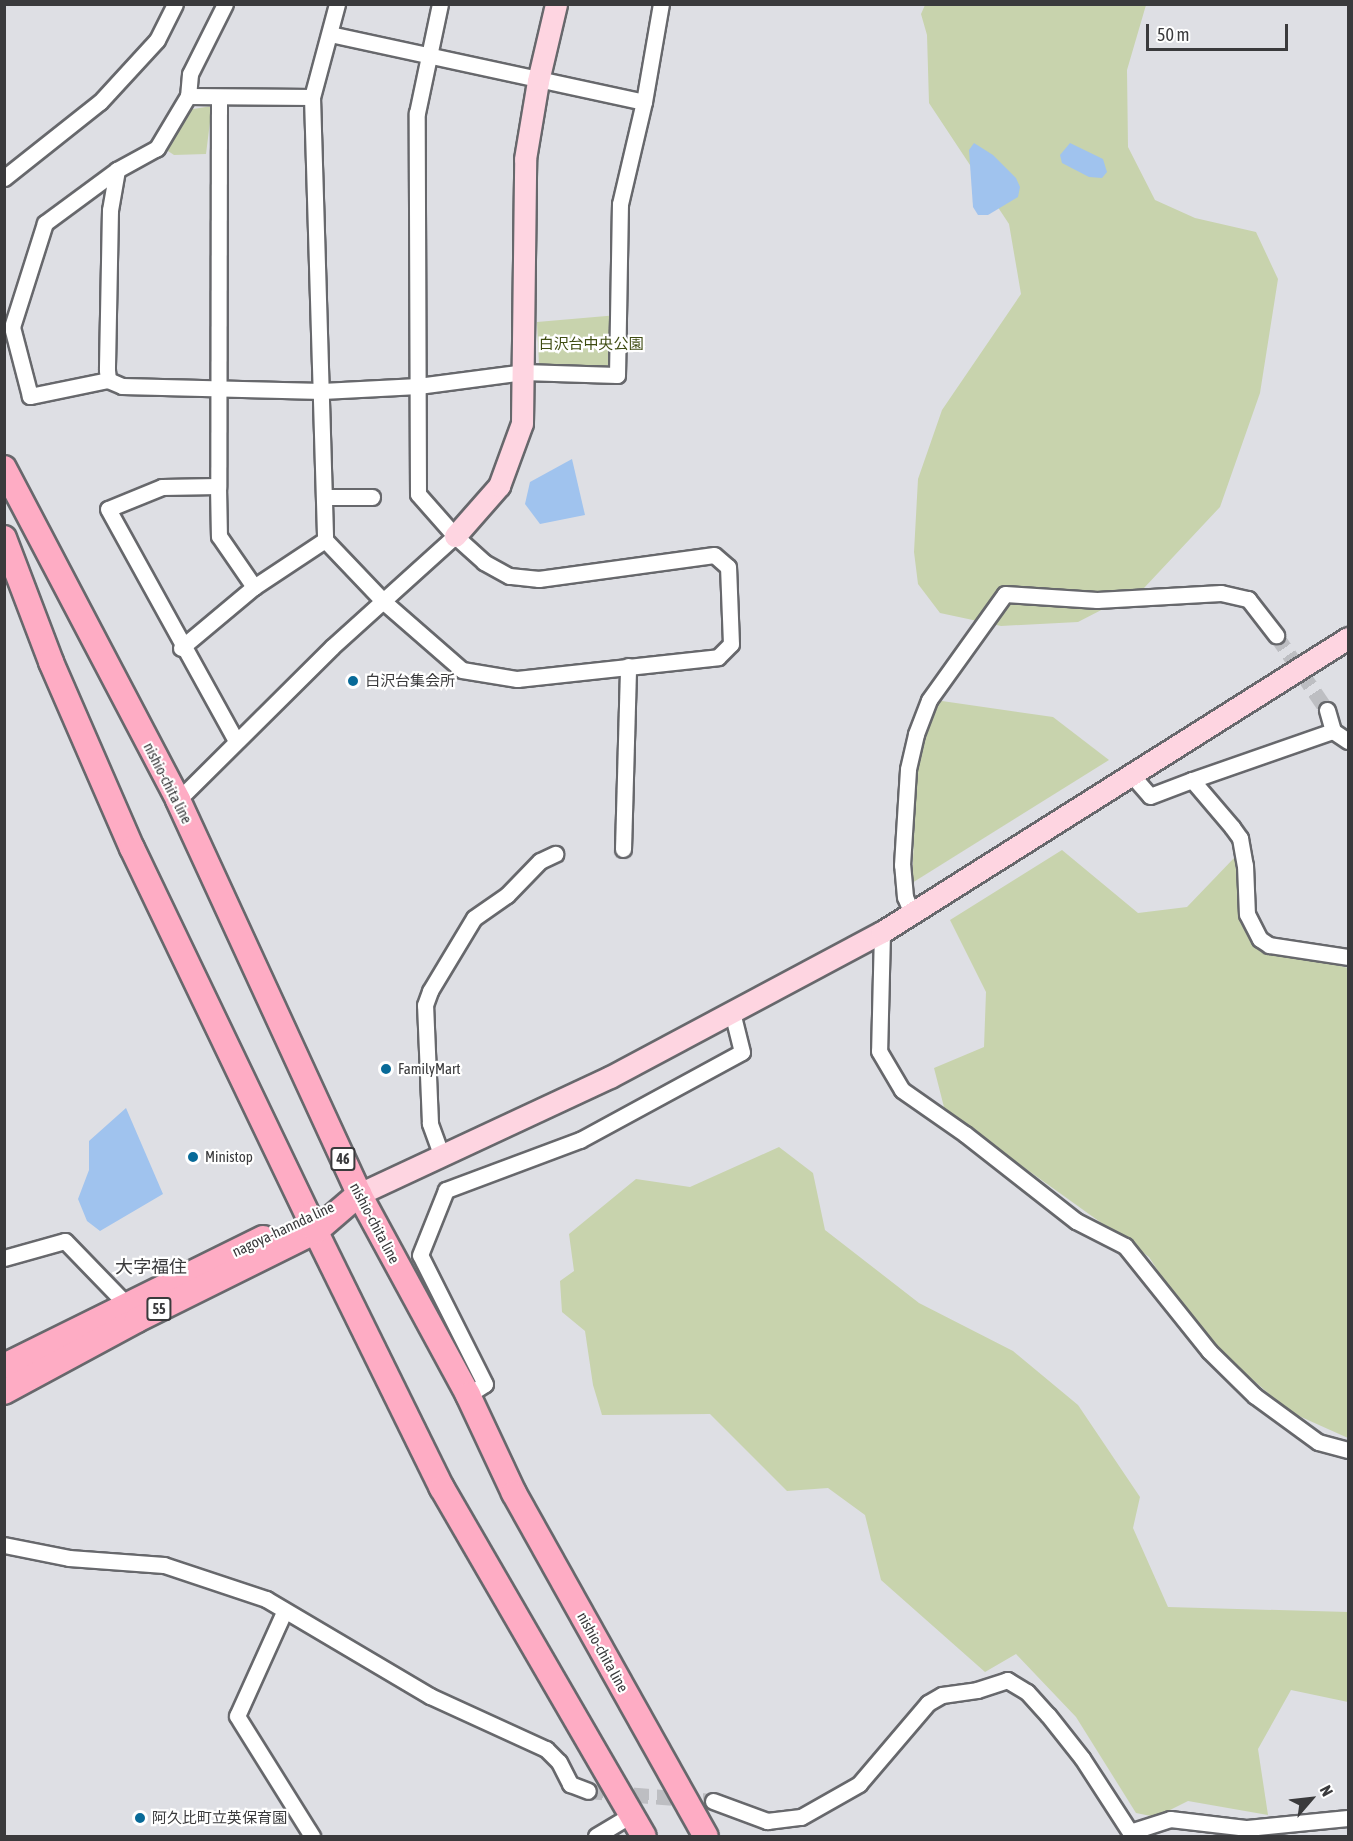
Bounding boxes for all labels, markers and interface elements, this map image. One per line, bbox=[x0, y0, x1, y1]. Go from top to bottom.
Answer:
scale bar bbox=[1149, 12, 1292, 50]
text: 50 m bbox=[1157, 24, 1189, 45]
park label: 白沢台中央公園 bbox=[539, 335, 643, 353]
place label: 白沢台集会所 bbox=[365, 672, 455, 690]
marker: 白沢台集会所 bbox=[346, 674, 360, 688]
street label: nishio-chita line bbox=[140, 739, 196, 827]
place label: FamilyMart bbox=[398, 1060, 461, 1078]
marker: FamilyMart bbox=[379, 1062, 393, 1076]
place label: Ministop bbox=[205, 1148, 253, 1166]
road number: 46 bbox=[330, 1148, 356, 1170]
marker: Ministop bbox=[186, 1150, 200, 1164]
street label: nishio-chita line bbox=[346, 1180, 404, 1266]
street label: nagoya-hannda line bbox=[229, 1197, 337, 1261]
district label: 大字福住 bbox=[115, 1256, 187, 1278]
road number: 55 bbox=[146, 1298, 172, 1320]
street label: nishio-chita line bbox=[574, 1609, 632, 1695]
north arrow bbox=[1281, 1769, 1341, 1829]
text: N bbox=[1317, 1782, 1337, 1799]
place label: 阿久比町立英保育園 bbox=[152, 1809, 287, 1827]
marker: 阿久比町立英保育園 bbox=[133, 1811, 147, 1825]

